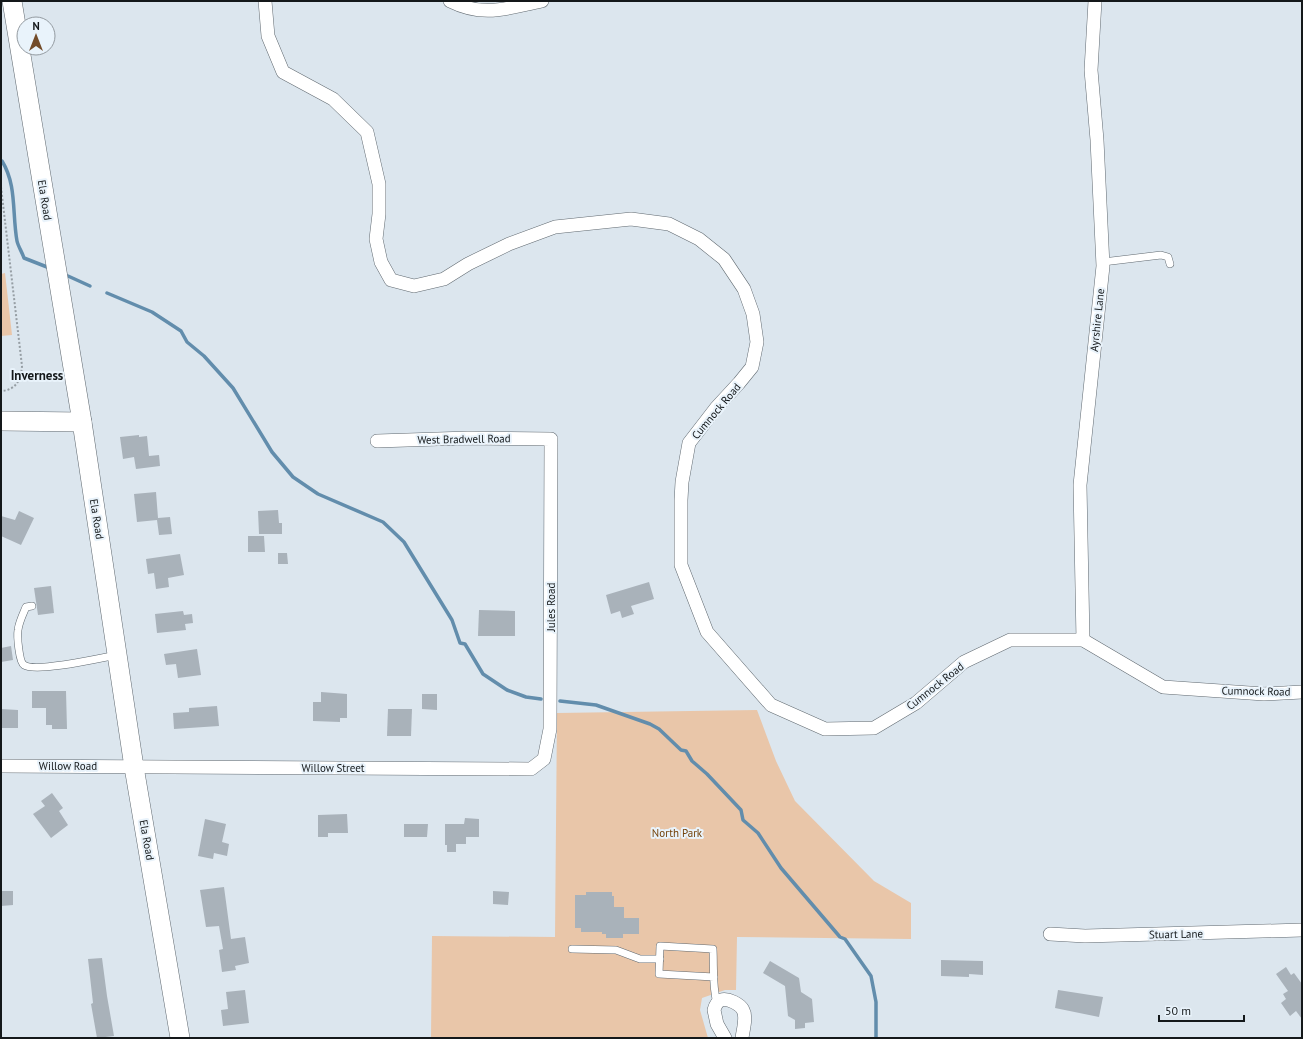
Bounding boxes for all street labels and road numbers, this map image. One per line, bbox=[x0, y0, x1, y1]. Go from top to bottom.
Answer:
street label: Ela Road bbox=[35, 179, 55, 221]
street label: Ayrshire Lane bbox=[1087, 287, 1107, 352]
street label: Cumnock Road bbox=[688, 380, 744, 442]
street label: West Bradwell Road bbox=[417, 431, 511, 447]
street label: Ela Road bbox=[87, 498, 107, 540]
street label: Jules Road bbox=[544, 583, 558, 632]
street label: Cumnock Road bbox=[904, 659, 967, 713]
street label: Cumnock Road bbox=[1221, 683, 1291, 699]
street label: Willow Road bbox=[39, 759, 97, 773]
street label: Willow Street bbox=[301, 761, 365, 775]
street label: Ela Road bbox=[137, 819, 157, 861]
street label: Stuart Lane bbox=[1149, 927, 1204, 941]

